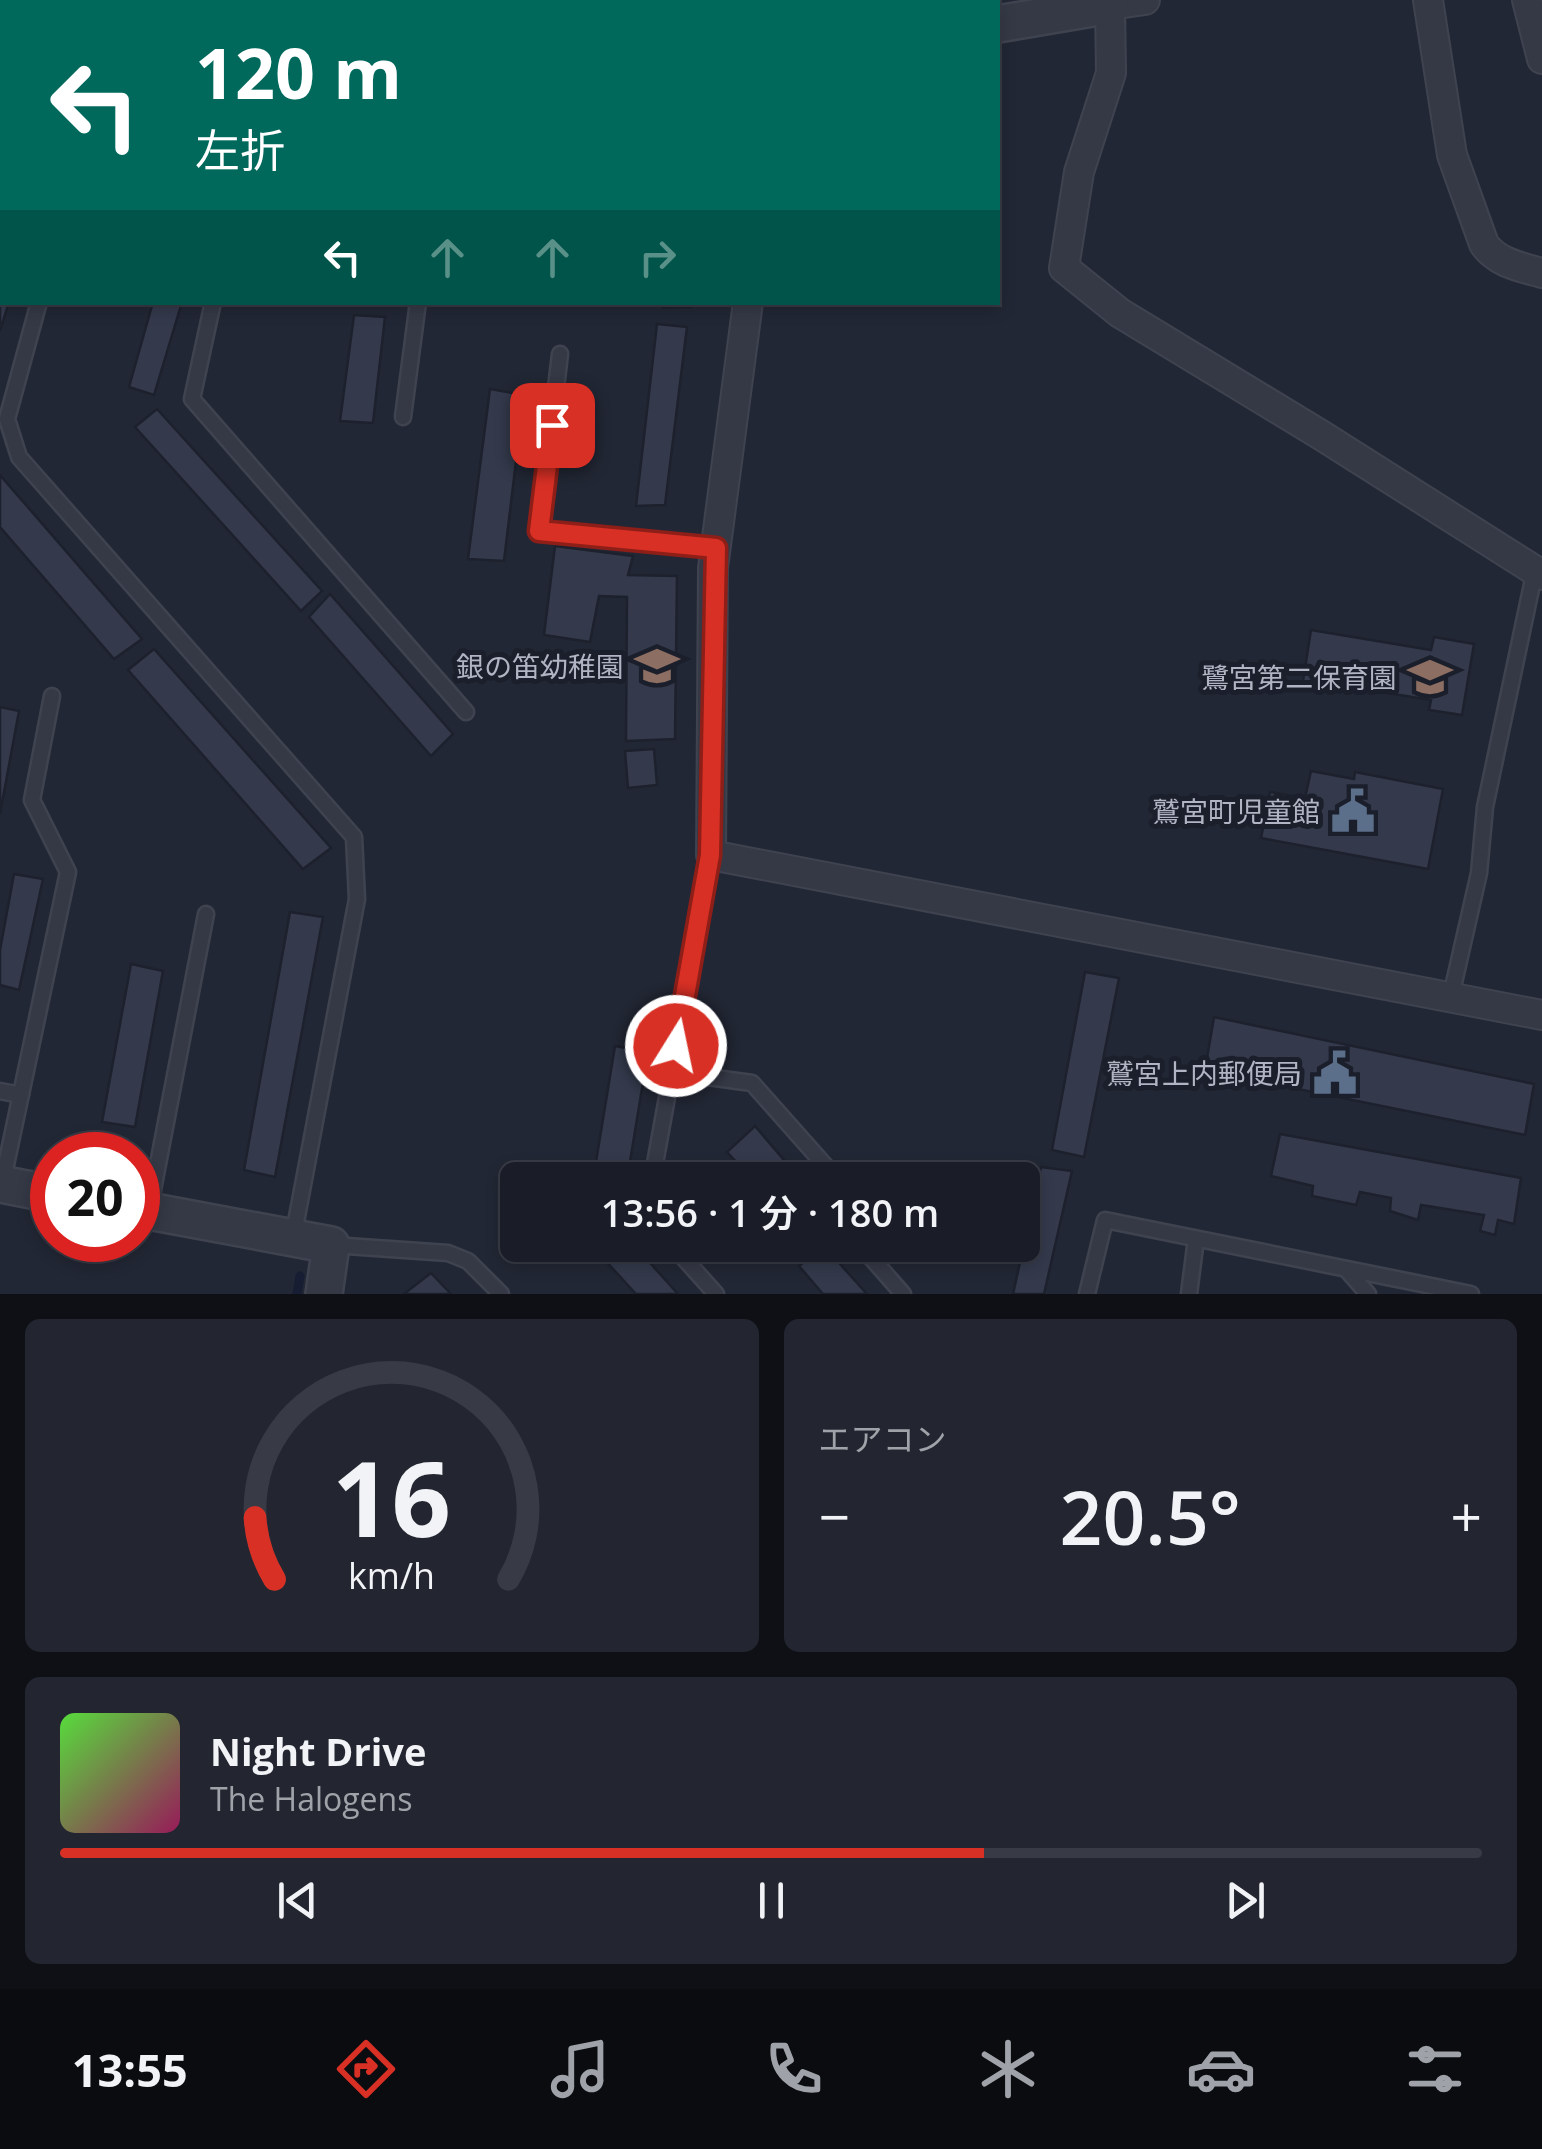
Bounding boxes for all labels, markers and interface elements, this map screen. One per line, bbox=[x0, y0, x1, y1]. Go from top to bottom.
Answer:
text: 120 m bbox=[195, 24, 402, 120]
icon: left bbox=[30, 40, 160, 170]
text: 左折 bbox=[195, 119, 285, 180]
icon: left bbox=[315, 230, 370, 285]
icon: ahead bbox=[420, 230, 475, 285]
icon: ahead bbox=[525, 230, 580, 285]
icon: right bbox=[630, 230, 685, 285]
pin bbox=[510, 383, 595, 468]
icon: arrive bbox=[525, 398, 580, 453]
school or university icon: 銀の笛幼稚園 bbox=[633, 642, 681, 690]
place label: 銀の笛幼稚園 bbox=[456, 647, 624, 685]
school or university icon: 鷺宮第二保育園 bbox=[1406, 653, 1454, 701]
place label: 鷺宮第二保育園 bbox=[1201, 658, 1397, 696]
public building icon: 鷲宮町児童館 bbox=[1329, 787, 1377, 835]
place label: 鷲宮町児童館 bbox=[1152, 792, 1320, 830]
position arrow bbox=[624, 994, 728, 1098]
public building icon: 鷲宮上内郵便局 bbox=[1311, 1049, 1359, 1097]
place label: 鷲宮上内郵便局 bbox=[1106, 1054, 1302, 1092]
speed limit sign: 20 bbox=[30, 1132, 160, 1262]
text: 13:56 · 1 分 · 180 m bbox=[601, 1186, 939, 1238]
text: エアコン bbox=[819, 1417, 947, 1460]
text: 16 bbox=[332, 1426, 451, 1567]
text: 20.5° bbox=[1060, 1465, 1241, 1567]
text: − bbox=[819, 1478, 850, 1553]
text: + bbox=[1451, 1478, 1482, 1553]
text: km/h bbox=[348, 1551, 435, 1599]
text: Night Drive bbox=[210, 1725, 426, 1777]
text: The Halogens bbox=[210, 1777, 412, 1820]
icon: previous bbox=[270, 1873, 325, 1928]
icon: pause bbox=[744, 1873, 799, 1928]
icon: next bbox=[1218, 1873, 1273, 1928]
icon: directions bbox=[331, 2034, 401, 2104]
icon: music bbox=[545, 2034, 615, 2104]
icon: phone bbox=[759, 2034, 829, 2104]
icon: climate bbox=[973, 2034, 1043, 2104]
icon: car bbox=[1186, 2034, 1256, 2104]
icon: filters bbox=[1400, 2034, 1470, 2104]
text: 13:55 bbox=[72, 2039, 188, 2100]

